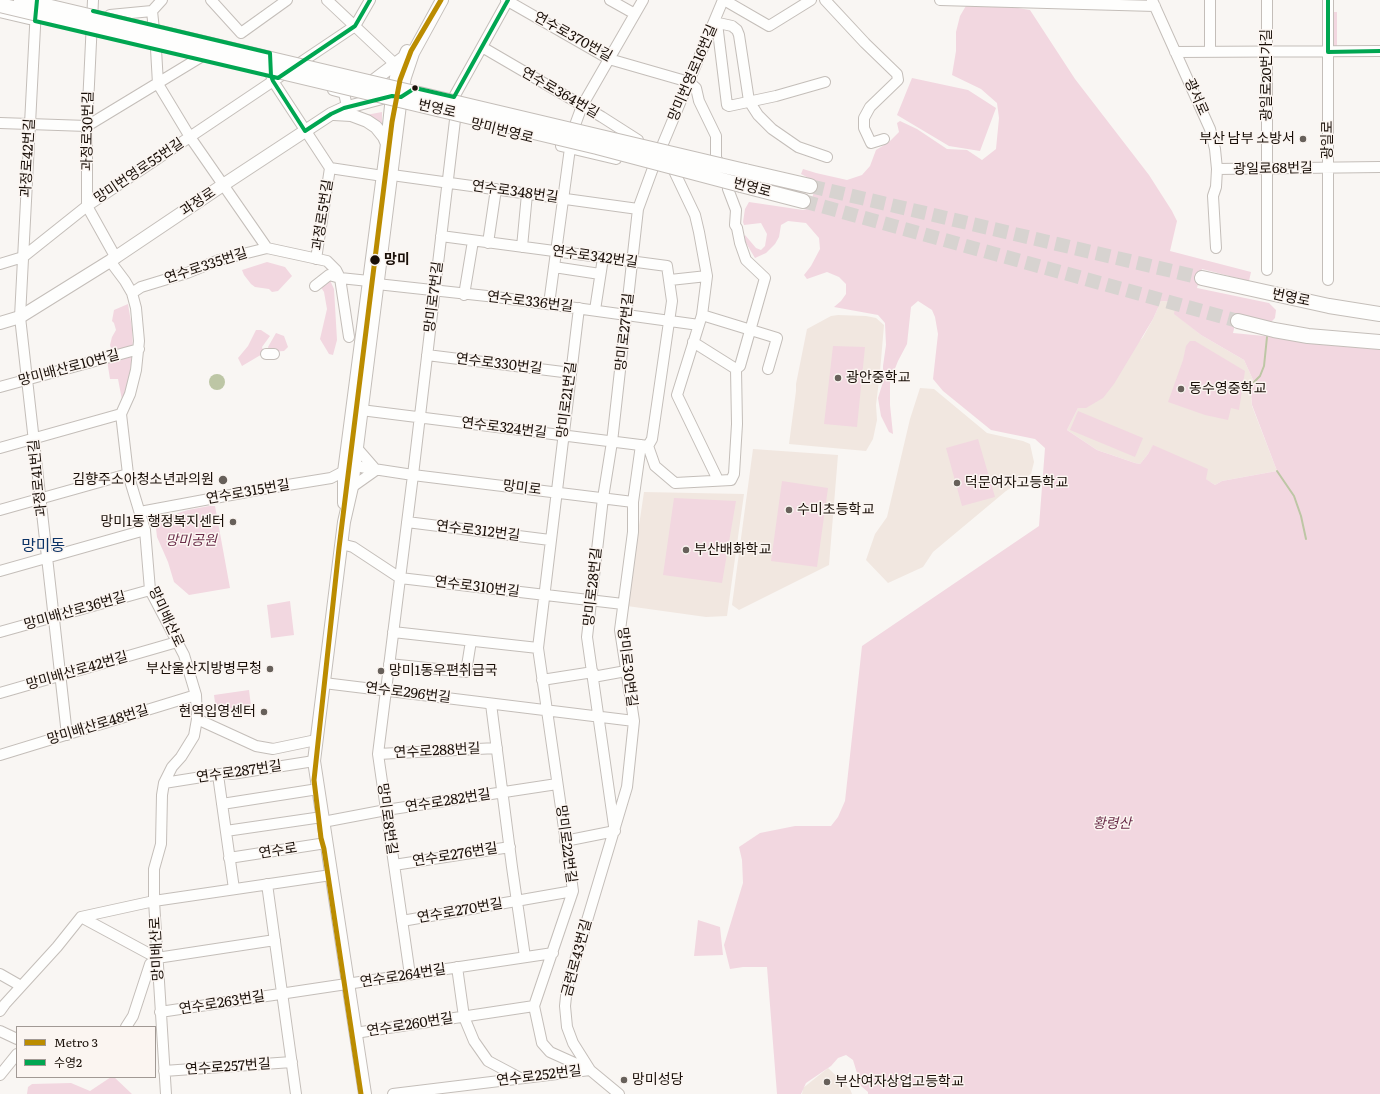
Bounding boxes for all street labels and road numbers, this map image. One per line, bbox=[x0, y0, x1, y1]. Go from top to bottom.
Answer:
street label: 연수로370번길 bbox=[531, 9, 615, 65]
street label: 망미번영로16번길 bbox=[665, 22, 721, 124]
street label: 광일로20번가길 bbox=[1259, 29, 1275, 121]
street label: 연수로364번길 bbox=[518, 64, 602, 122]
street label: 광서로 bbox=[1180, 76, 1212, 118]
street label: 과정로30번길 bbox=[79, 91, 97, 171]
street label: 번영로 bbox=[416, 96, 458, 122]
street label: 망미번영로 bbox=[469, 115, 535, 147]
street label: 과정로42번길 bbox=[18, 118, 38, 198]
street label: 광일로 bbox=[1320, 121, 1336, 159]
street label: 망미번영로55번길 bbox=[91, 135, 187, 207]
street label: 광일로68번길 bbox=[1233, 160, 1313, 178]
street label: 번영로 bbox=[731, 175, 773, 201]
street label: 과정로5번길 bbox=[309, 178, 337, 252]
street label: 연수로348번길 bbox=[471, 178, 559, 206]
street label: 과정로 bbox=[177, 184, 219, 220]
street label: 연수로342번길 bbox=[551, 243, 639, 271]
street label: 연수로335번길 bbox=[162, 245, 250, 287]
street label: 망미로7번길 bbox=[421, 260, 447, 334]
street label: 번영로 bbox=[1270, 286, 1312, 310]
street label: 연수로336번길 bbox=[486, 288, 574, 316]
street label: 망미로27번길 bbox=[613, 292, 637, 372]
street label: 망미배산로10번길 bbox=[17, 346, 121, 390]
street label: 연수로330번길 bbox=[455, 350, 543, 378]
street label: 망미로21번길 bbox=[554, 361, 580, 439]
street label: 연수로324번길 bbox=[460, 414, 548, 442]
street label: 과정로41번길 bbox=[26, 438, 50, 518]
street label: 연수로315번길 bbox=[205, 476, 291, 508]
street label: 망미로 bbox=[502, 477, 542, 499]
street label: 연수로312번길 bbox=[435, 517, 521, 545]
street label: 망미로28번길 bbox=[581, 547, 605, 627]
street label: 연수로310번길 bbox=[433, 573, 521, 601]
street label: 망미배산로 bbox=[145, 584, 187, 650]
street label: 망미배산로36번길 bbox=[22, 588, 128, 634]
street label: 망미로30번길 bbox=[614, 626, 640, 708]
street label: 망미배산로42번길 bbox=[24, 648, 130, 694]
street label: 연수로296번길 bbox=[364, 679, 452, 707]
street label: 망미배산로48번길 bbox=[45, 702, 151, 748]
street label: 연수로288번길 bbox=[393, 740, 481, 762]
street label: 연수로287번길 bbox=[195, 758, 283, 786]
street label: 망미로8번길 bbox=[374, 782, 400, 856]
street label: 연수로282번길 bbox=[404, 786, 492, 816]
street label: 망미로22번길 bbox=[552, 804, 580, 884]
street label: 연수로 bbox=[258, 840, 298, 862]
street label: 연수로276번길 bbox=[411, 840, 499, 870]
street label: 연수로270번길 bbox=[416, 895, 504, 927]
street label: 망미배산로 bbox=[147, 916, 167, 982]
street label: 금련로43번길 bbox=[559, 917, 595, 999]
street label: 연수로264번길 bbox=[359, 961, 447, 991]
street label: 연수로263번길 bbox=[178, 988, 266, 1018]
street label: 연수로260번길 bbox=[366, 1010, 454, 1040]
street label: 연수로257번길 bbox=[185, 1056, 271, 1078]
street label: 연수로252번길 bbox=[496, 1062, 582, 1090]

